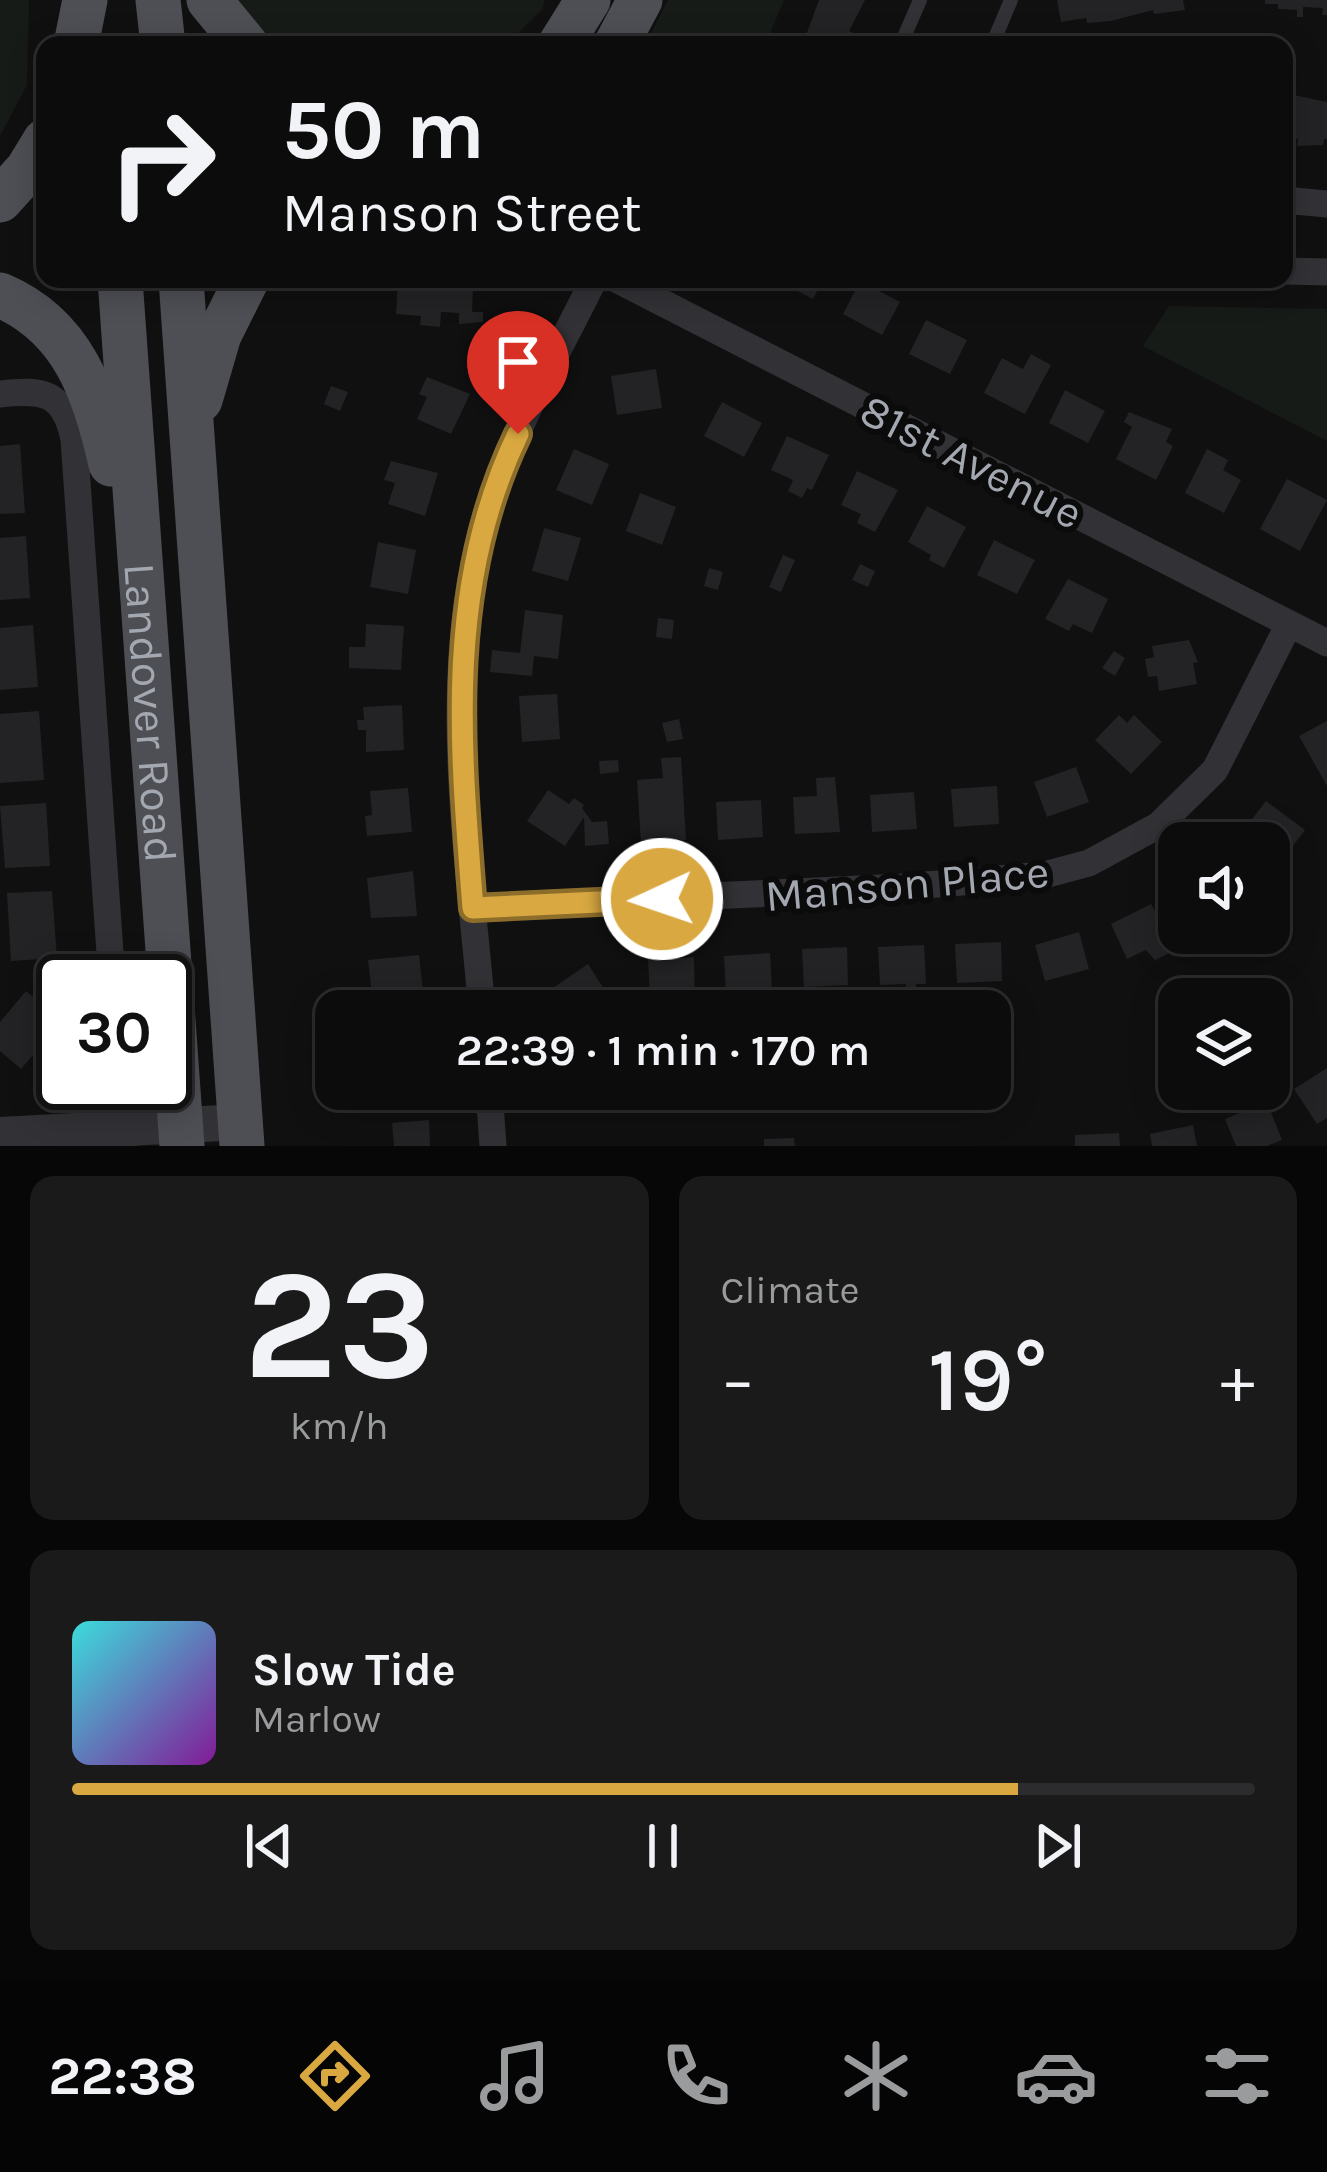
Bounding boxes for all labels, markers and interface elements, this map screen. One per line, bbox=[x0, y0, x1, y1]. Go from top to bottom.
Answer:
text: 50 m bbox=[282, 81, 485, 179]
icon: right bbox=[84, 84, 240, 240]
text: Manson Street bbox=[282, 181, 642, 245]
pin bbox=[467, 311, 569, 434]
icon: arrive bbox=[485, 329, 551, 395]
street label: 81st Avenue bbox=[852, 384, 1091, 540]
street label: Landover Road bbox=[113, 561, 187, 865]
map controls bbox=[1158, 822, 1290, 1110]
button: sound bbox=[1158, 822, 1290, 954]
position arrow bbox=[599, 836, 725, 962]
street label: Manson Place bbox=[763, 846, 1051, 922]
speed limit sign: 30 bbox=[36, 954, 192, 1110]
button: layers bbox=[1158, 978, 1290, 1110]
text: 22:39 · 1 min · 170 m bbox=[456, 1024, 870, 1076]
text: 23 bbox=[244, 1234, 435, 1416]
text: Climate bbox=[721, 1267, 860, 1313]
text: 19° bbox=[928, 1327, 1047, 1433]
text: − bbox=[721, 1341, 755, 1419]
text: + bbox=[1220, 1341, 1255, 1419]
text: km/h bbox=[290, 1403, 389, 1449]
text: Slow Tide bbox=[252, 1644, 456, 1696]
text: Marlow bbox=[252, 1696, 381, 1742]
icon: previous bbox=[236, 1813, 302, 1879]
icon: pause bbox=[630, 1813, 696, 1879]
icon: next bbox=[1025, 1813, 1091, 1879]
icon: directions bbox=[293, 2034, 377, 2118]
icon: music bbox=[473, 2034, 557, 2118]
icon: phone bbox=[654, 2034, 738, 2118]
icon: climate bbox=[834, 2034, 918, 2118]
icon: car bbox=[1014, 2034, 1098, 2118]
icon: filters bbox=[1195, 2034, 1279, 2118]
text: 22:38 bbox=[48, 2044, 197, 2108]

